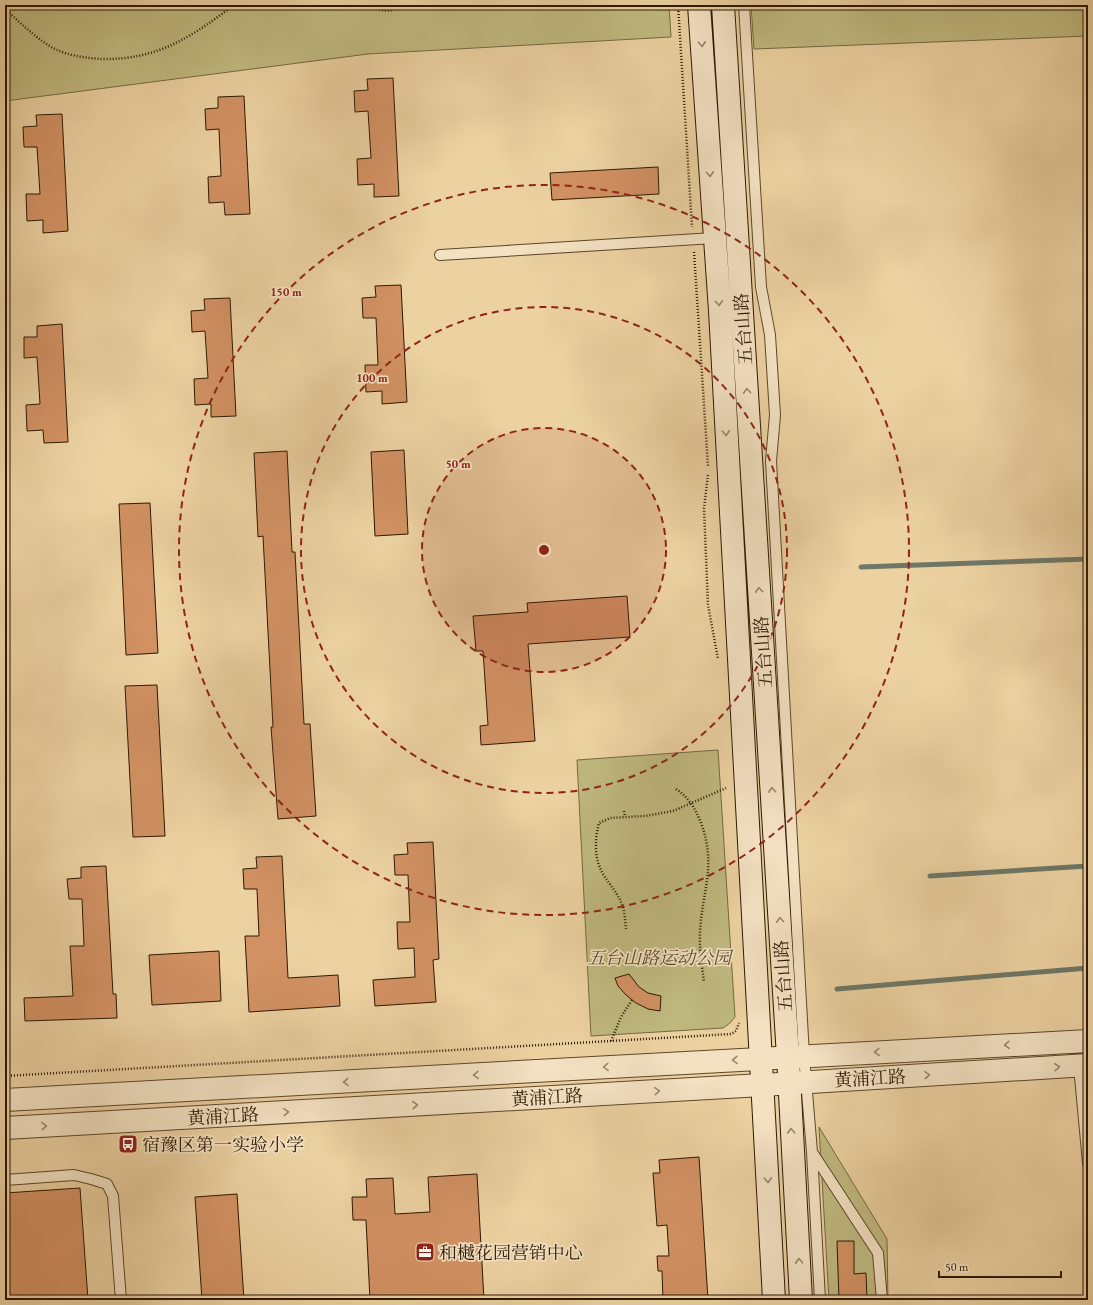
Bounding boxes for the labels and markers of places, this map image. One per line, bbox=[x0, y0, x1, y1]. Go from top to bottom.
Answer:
centre of rings bbox=[537, 543, 551, 557]
bus stop icon: 宿豫区第一实验小学 bbox=[117, 1133, 139, 1155]
place label: 宿豫区第一实验小学 bbox=[142, 1133, 304, 1156]
office icon: 和樾花园营销中心 bbox=[414, 1241, 436, 1263]
place label: 和樾花园营销中心 bbox=[439, 1241, 583, 1264]

